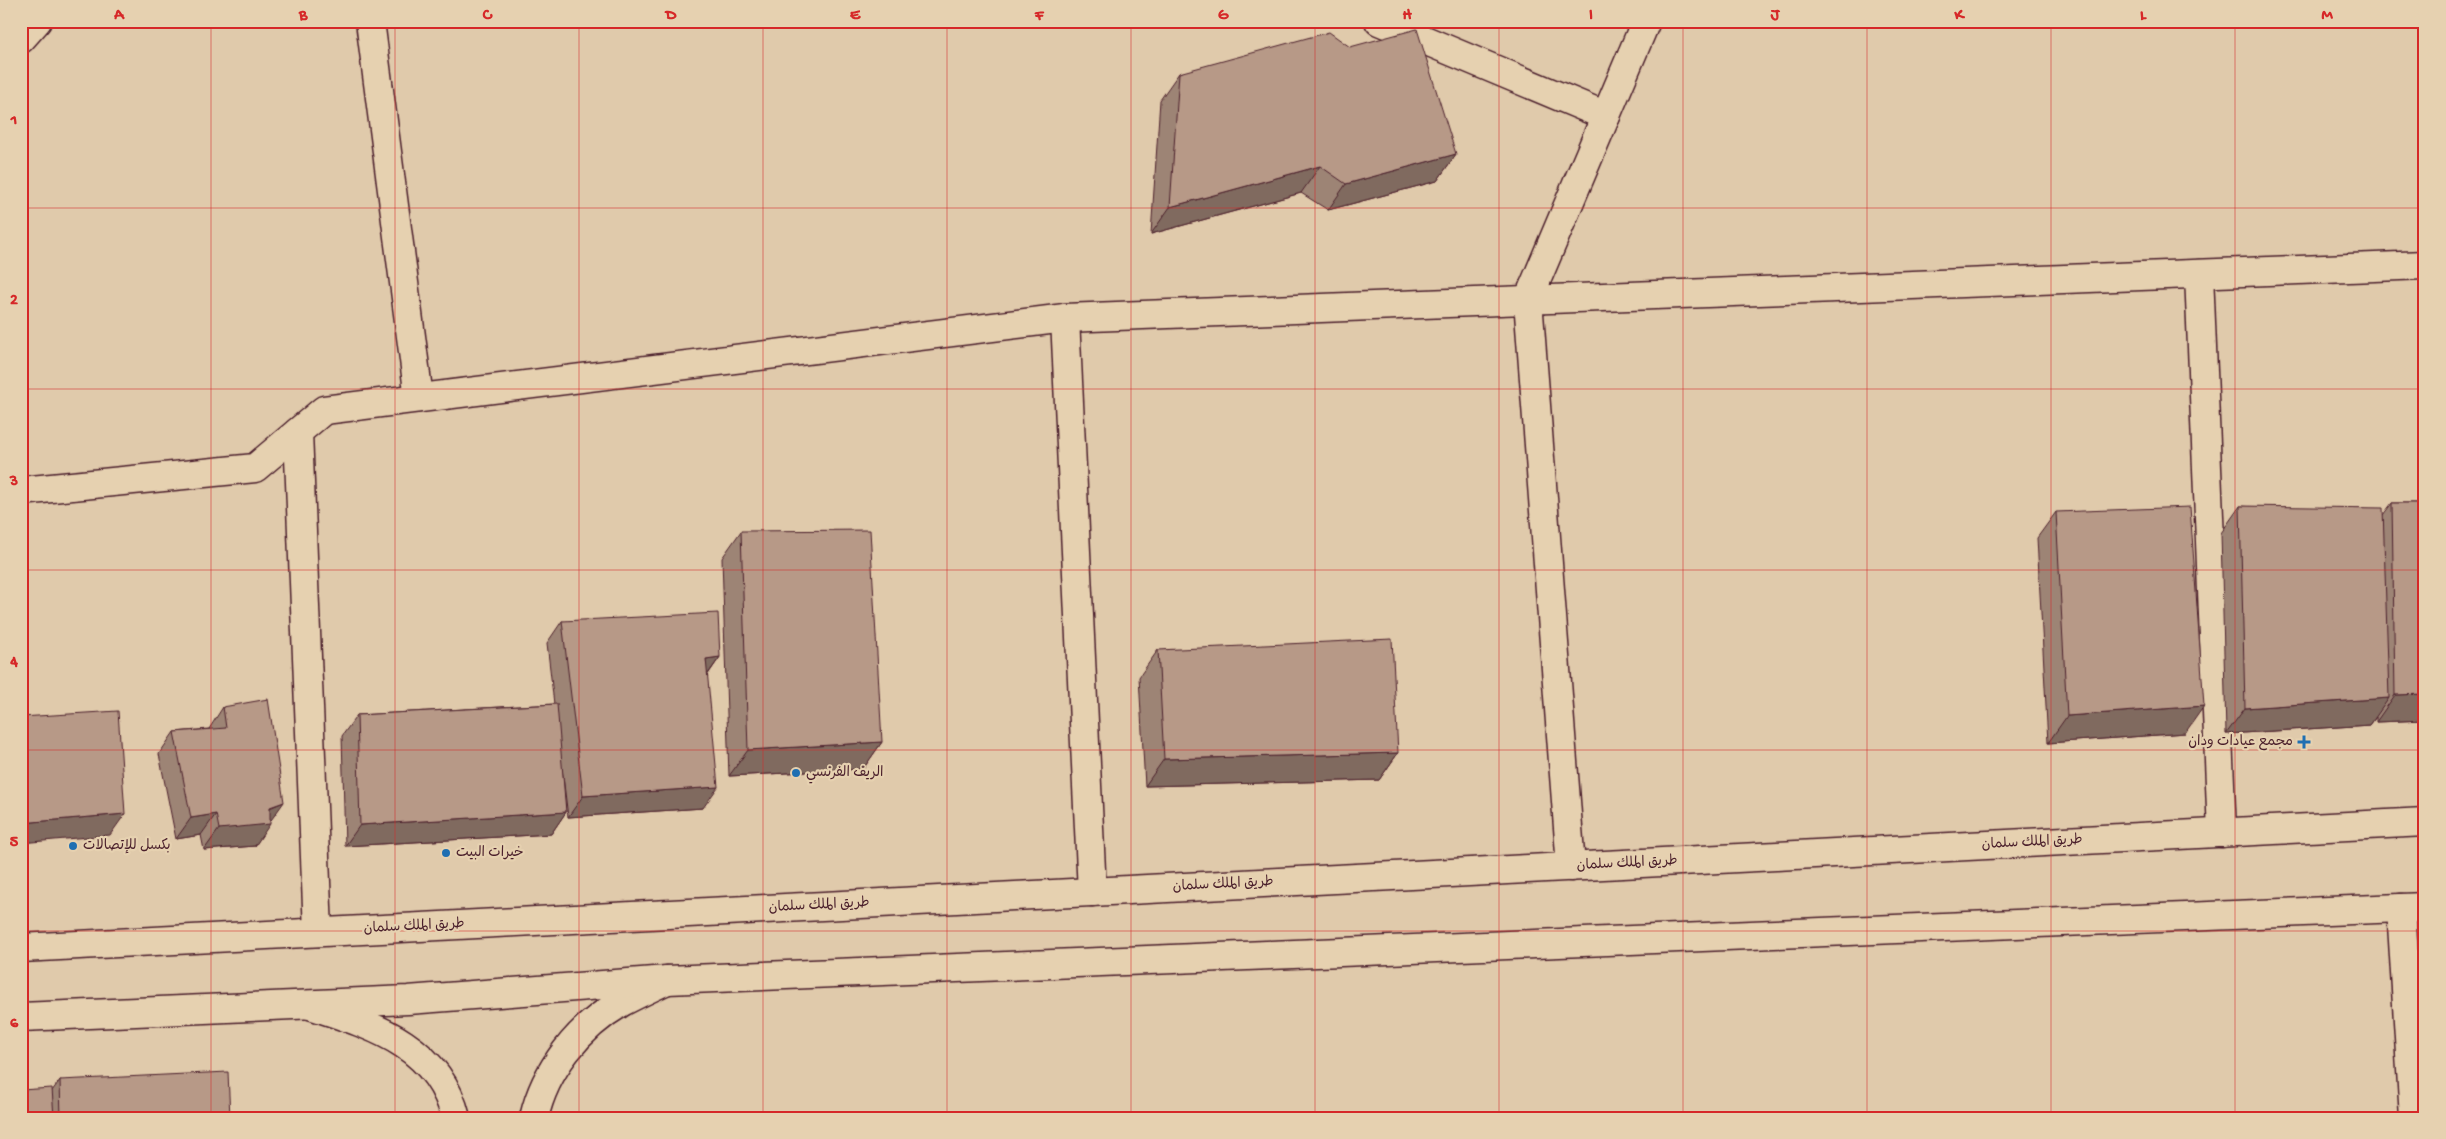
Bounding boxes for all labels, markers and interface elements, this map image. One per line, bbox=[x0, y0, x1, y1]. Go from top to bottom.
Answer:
text: A bbox=[113, 7, 125, 26]
text: B bbox=[298, 7, 308, 26]
text: C bbox=[482, 7, 493, 26]
text: D bbox=[664, 7, 677, 26]
text: E bbox=[850, 7, 861, 26]
text: F bbox=[1034, 7, 1045, 26]
text: G bbox=[1218, 7, 1229, 26]
text: H bbox=[1402, 7, 1412, 26]
text: I bbox=[1589, 7, 1593, 26]
text: J bbox=[1770, 7, 1781, 26]
text: K bbox=[1954, 7, 1966, 26]
text: L bbox=[2140, 7, 2147, 26]
text: M bbox=[2321, 7, 2333, 26]
text: 1 bbox=[10, 112, 17, 131]
text: 2 bbox=[10, 292, 18, 311]
text: 3 bbox=[9, 473, 18, 492]
text: 4 bbox=[9, 654, 18, 673]
place label: مجمع عيادات ودان bbox=[2188, 734, 2293, 751]
marker: مجمع عيادات ودان bbox=[2297, 735, 2311, 749]
place label: الريف الفرنسي bbox=[806, 765, 884, 784]
marker: الريف الفرنسي bbox=[790, 767, 802, 779]
street label: طريق الملك سلمان bbox=[1981, 832, 2083, 854]
text: 5 bbox=[10, 834, 19, 853]
place label: بكسل للإتصالات bbox=[83, 838, 171, 855]
marker: بكسل للإتصالات bbox=[67, 840, 79, 852]
place label: خيرات البيت bbox=[456, 845, 524, 862]
marker: خيرات البيت bbox=[440, 847, 452, 859]
street label: طريق الملك سلمان bbox=[1576, 853, 1678, 875]
street label: طريق الملك سلمان bbox=[1172, 874, 1274, 896]
street label: طريق الملك سلمان bbox=[768, 895, 870, 917]
street label: طريق الملك سلمان bbox=[363, 916, 465, 938]
text: 6 bbox=[10, 1015, 19, 1034]

